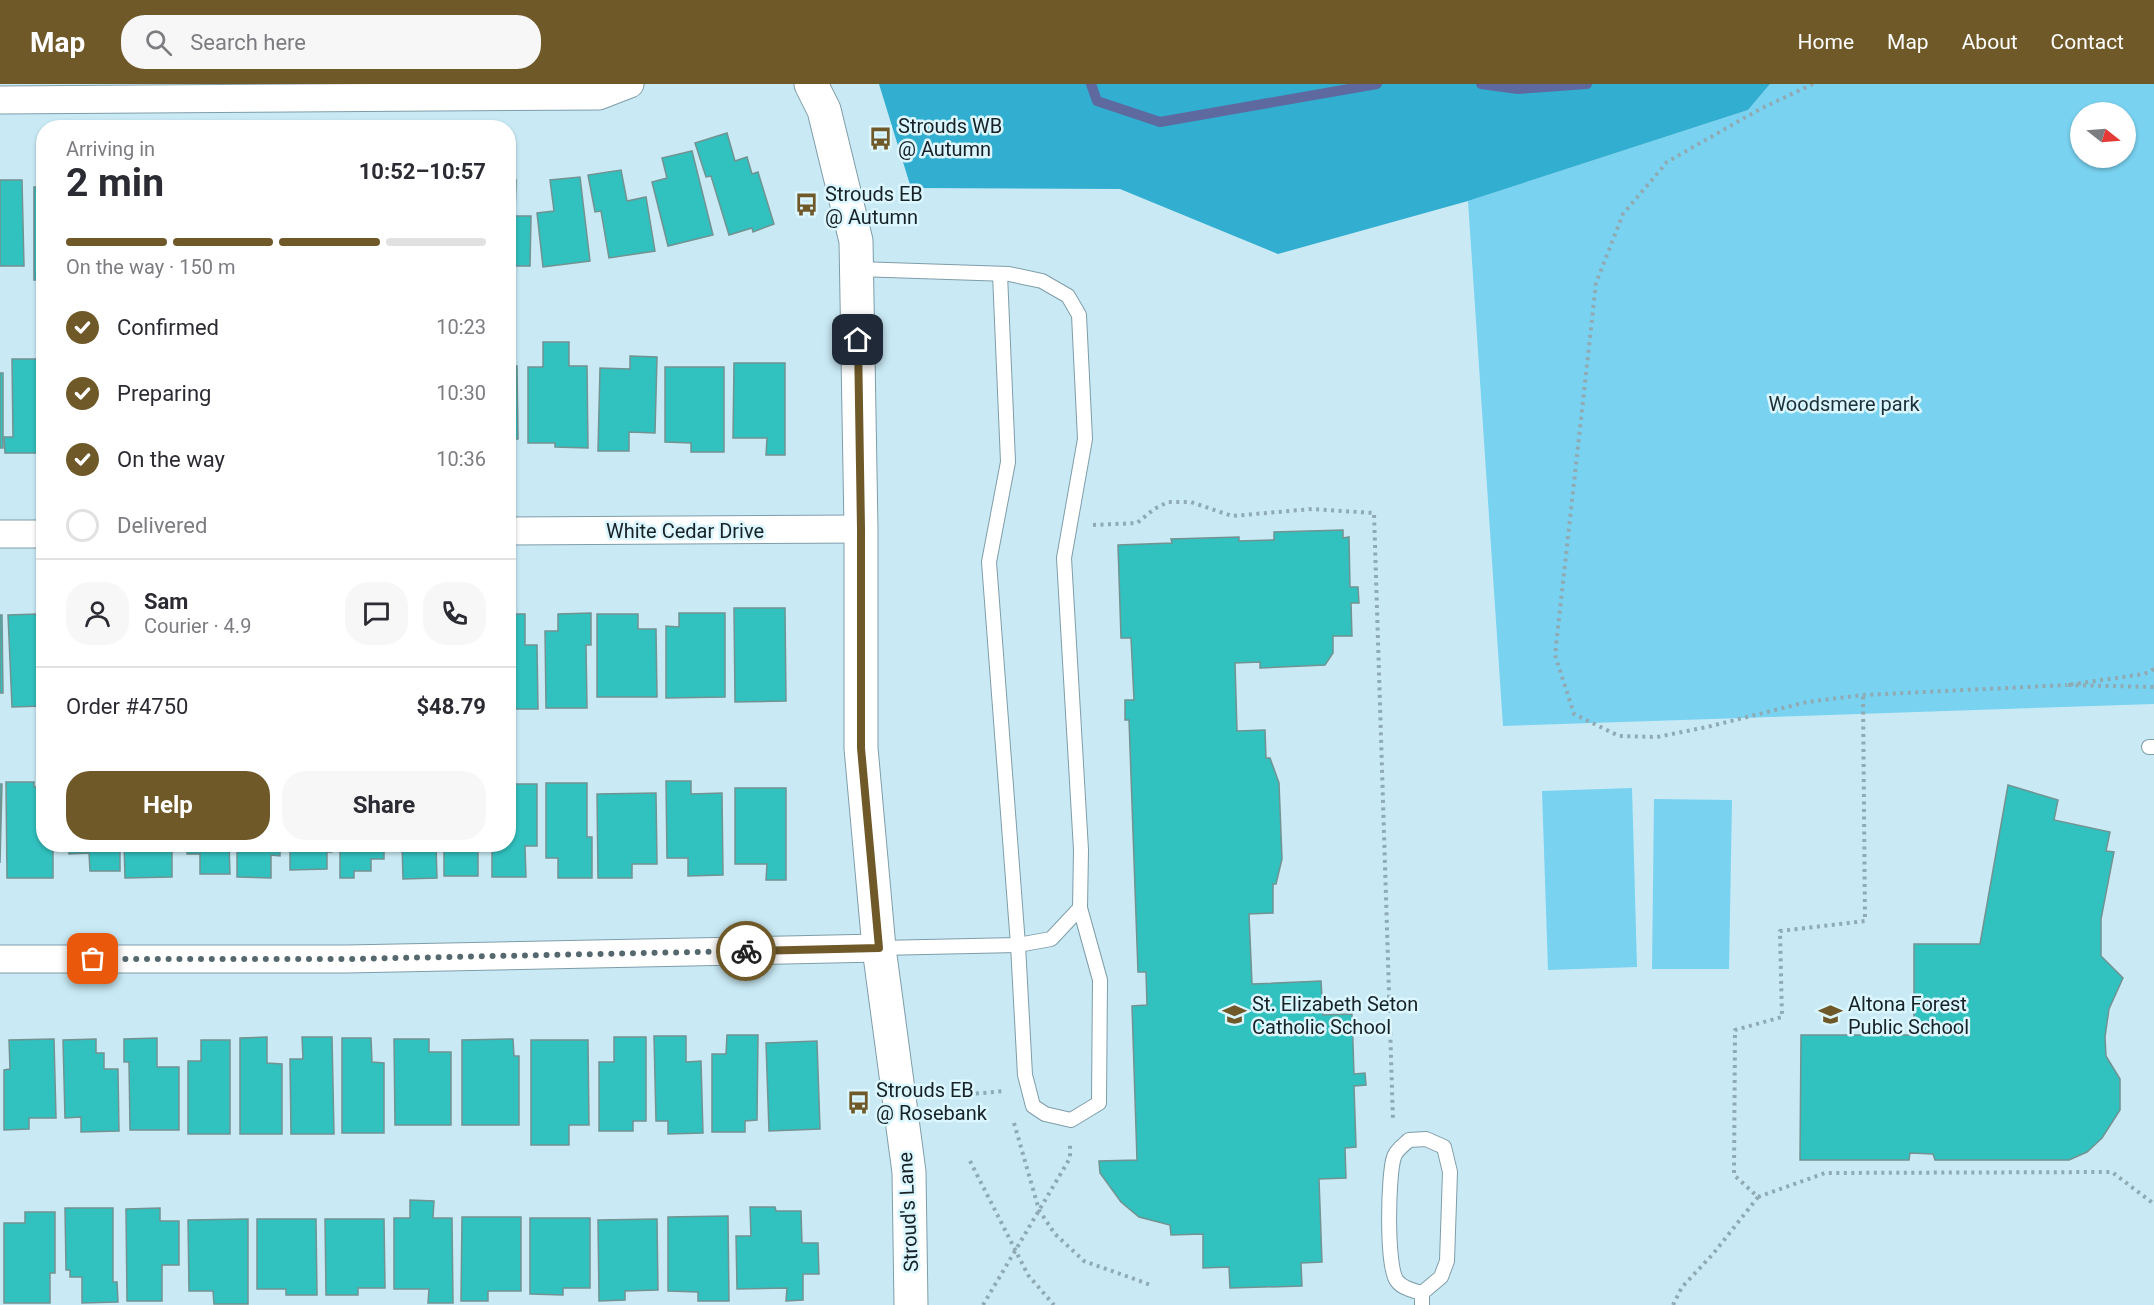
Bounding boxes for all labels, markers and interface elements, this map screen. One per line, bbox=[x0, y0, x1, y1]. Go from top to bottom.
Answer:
search box bbox=[121, 15, 541, 69]
text: Map bbox=[30, 26, 85, 59]
icon: search bbox=[142, 26, 175, 59]
text: Search here bbox=[190, 30, 306, 55]
text: Home bbox=[1798, 30, 1854, 54]
text: Map bbox=[1887, 30, 1929, 54]
text: About bbox=[1962, 30, 2018, 54]
text: Contact bbox=[2051, 30, 2124, 54]
north arrow bbox=[2070, 102, 2136, 168]
map controls bbox=[2070, 102, 2136, 168]
place label: Strouds WB @ Autumn bbox=[898, 114, 1002, 161]
bus stop icon: Strouds WB @ Autumn bbox=[867, 125, 893, 151]
text: Arriving in bbox=[66, 137, 155, 161]
text: 10:52–10:57 bbox=[359, 159, 486, 184]
text: 2 min bbox=[66, 160, 164, 206]
place label: Strouds EB @ Autumn bbox=[825, 182, 923, 229]
bus stop icon: Strouds EB @ Autumn bbox=[794, 192, 820, 218]
text: On the way · 150 m bbox=[66, 255, 235, 279]
icon: check bbox=[66, 311, 99, 344]
pin bbox=[832, 314, 883, 365]
text: Confirmed bbox=[117, 315, 219, 340]
text: 10:23 bbox=[436, 315, 486, 339]
icon: home bbox=[841, 323, 874, 356]
icon: check bbox=[66, 377, 99, 410]
text: Preparing bbox=[117, 381, 211, 406]
text: 10:30 bbox=[436, 381, 486, 405]
park label: Woodsmere park bbox=[1768, 392, 1920, 416]
icon: check bbox=[66, 443, 99, 476]
text: On the way bbox=[117, 447, 225, 472]
text: 10:36 bbox=[436, 447, 486, 471]
text: Delivered bbox=[117, 513, 207, 538]
street label: White Cedar Drive bbox=[606, 519, 764, 543]
button: person bbox=[66, 582, 129, 645]
button: chat bbox=[345, 582, 408, 645]
button: phone bbox=[423, 582, 486, 645]
text: Sam bbox=[144, 589, 188, 614]
text: Courier · 4.9 bbox=[144, 614, 251, 638]
text: Order #4750 bbox=[66, 694, 188, 719]
text: $48.79 bbox=[417, 694, 486, 719]
button: Help bbox=[66, 771, 270, 840]
button: Share bbox=[282, 771, 486, 840]
courier bbox=[716, 921, 776, 981]
pin bbox=[67, 933, 118, 984]
icon: bike bbox=[730, 935, 763, 968]
icon: bag bbox=[76, 942, 109, 975]
place label: St. Elizabeth Seton Catholic School bbox=[1252, 992, 1418, 1039]
place label: Altona Forest Public School bbox=[1848, 992, 1969, 1039]
school or university icon: St. Elizabeth Seton Catholic School bbox=[1221, 1002, 1247, 1028]
school or university icon: Altona Forest Public School bbox=[1817, 1002, 1843, 1028]
place label: Strouds EB @ Rosebank bbox=[876, 1078, 988, 1125]
bus stop icon: Strouds EB @ Rosebank bbox=[845, 1089, 871, 1115]
street label: Stroud's Lane bbox=[893, 1151, 923, 1273]

